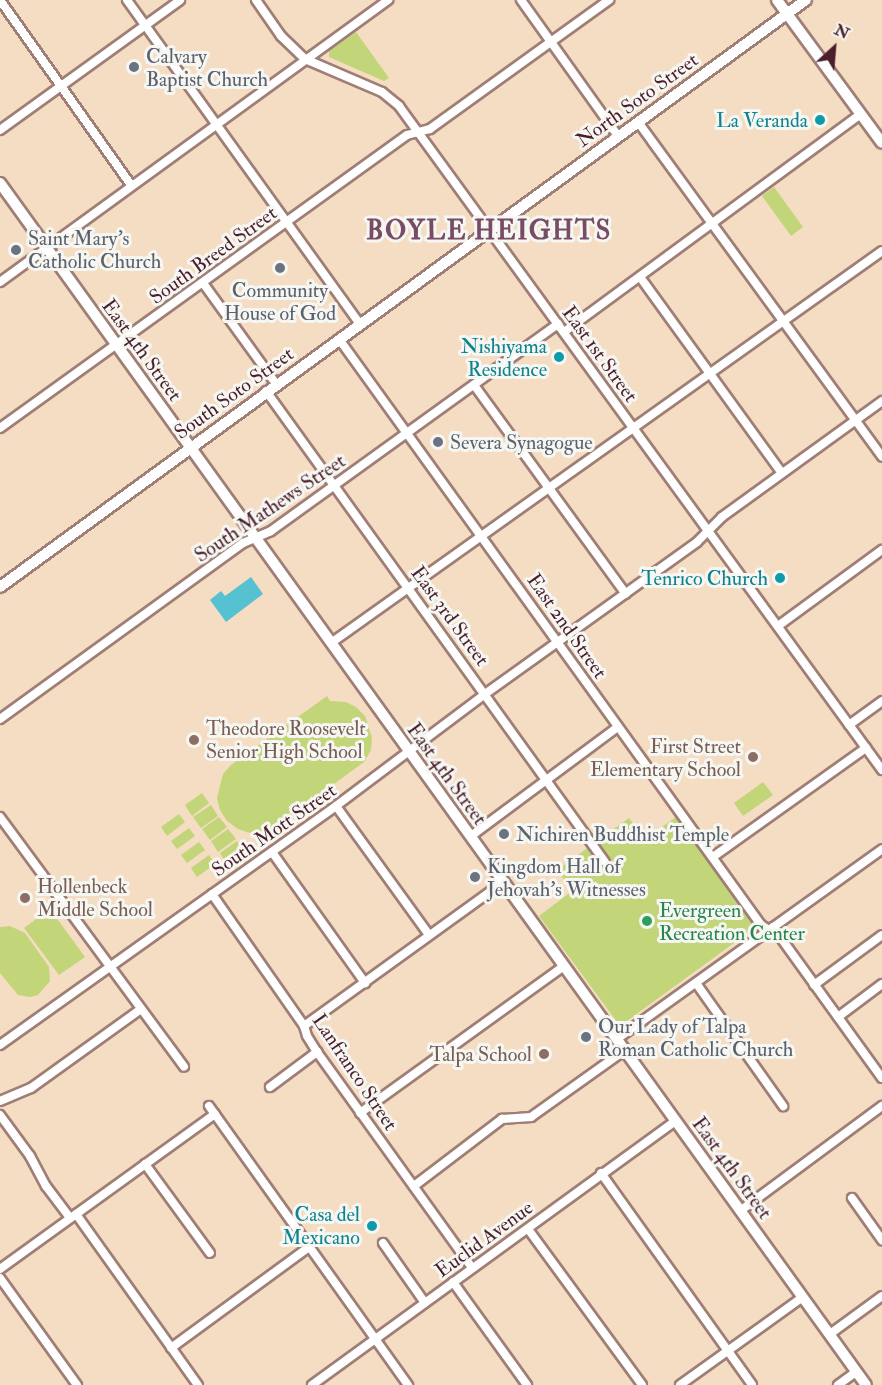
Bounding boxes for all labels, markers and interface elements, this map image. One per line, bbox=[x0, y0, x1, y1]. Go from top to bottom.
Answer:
north arrow bbox=[804, 18, 864, 78]
text: N bbox=[831, 20, 853, 44]
place label: Calvary Baptist Church bbox=[146, 44, 268, 91]
street label: North Soto Street bbox=[571, 48, 703, 152]
marker: Calvary Baptist Church bbox=[127, 60, 141, 74]
place label: La Veranda bbox=[716, 108, 808, 132]
marker: La Veranda bbox=[813, 113, 827, 127]
street label: South Breed Street bbox=[145, 201, 281, 309]
district label: BOYLE HEIGHTS bbox=[366, 216, 612, 248]
place label: Saint Mary's Catholic Church bbox=[28, 226, 161, 273]
marker: Saint Mary's Catholic Church bbox=[9, 243, 23, 257]
marker: Community House of God bbox=[273, 261, 287, 275]
place label: Community House of God bbox=[224, 278, 336, 325]
street label: East 4th Street bbox=[97, 294, 187, 406]
street label: East 1st Street bbox=[557, 301, 643, 407]
place label: Nishiyama Residence bbox=[461, 334, 547, 381]
street label: South Soto Street bbox=[170, 342, 298, 444]
marker: Nishiyama Residence bbox=[552, 350, 566, 364]
place label: Severa Synagogue bbox=[450, 430, 593, 454]
marker: Severa Synagogue bbox=[431, 435, 445, 449]
street label: South Mathews Street bbox=[190, 449, 350, 567]
street label: East 3rd Street bbox=[406, 561, 494, 671]
place label: Tenrico Church bbox=[641, 566, 768, 590]
street label: East 2nd Street bbox=[522, 569, 612, 683]
marker: Tenrico Church bbox=[773, 571, 787, 585]
place label: Theodore Roosevelt Senior High School bbox=[206, 716, 366, 763]
street label: East 4th Street bbox=[402, 718, 492, 830]
marker: Theodore Roosevelt Senior High School bbox=[187, 733, 201, 747]
place label: First Street Elementary School bbox=[590, 734, 741, 781]
marker: First Street Elementary School bbox=[746, 750, 760, 764]
street label: South Mott Street bbox=[207, 778, 341, 882]
place label: Nichiren Buddhist Temple bbox=[516, 822, 729, 846]
marker: Nichiren Buddhist Temple bbox=[497, 827, 511, 841]
place label: Kingdom Hall of Jehovah's Witnesses bbox=[487, 854, 646, 901]
marker: Kingdom Hall of Jehovah's Witnesses bbox=[468, 870, 482, 884]
place label: Hollenbeck Middle School bbox=[37, 874, 153, 921]
marker: Hollenbeck Middle School bbox=[18, 891, 32, 905]
place label: Evergreen Recreation Center bbox=[659, 898, 805, 945]
marker: Evergreen Recreation Center bbox=[640, 914, 654, 928]
street label: Lanfranco Street bbox=[307, 1009, 403, 1135]
place label: Our Lady of Talpa Roman Catholic Church bbox=[598, 1014, 793, 1061]
marker: Our Lady of Talpa Roman Catholic Church bbox=[579, 1030, 593, 1044]
place label: Talpa School bbox=[430, 1042, 532, 1066]
marker: Talpa School bbox=[537, 1047, 551, 1061]
street label: East 4th Street bbox=[687, 1112, 777, 1224]
street label: Euclid Avenue bbox=[430, 1195, 538, 1283]
place label: Casa del Mexicano bbox=[282, 1202, 360, 1249]
marker: Casa del Mexicano bbox=[365, 1219, 379, 1233]

